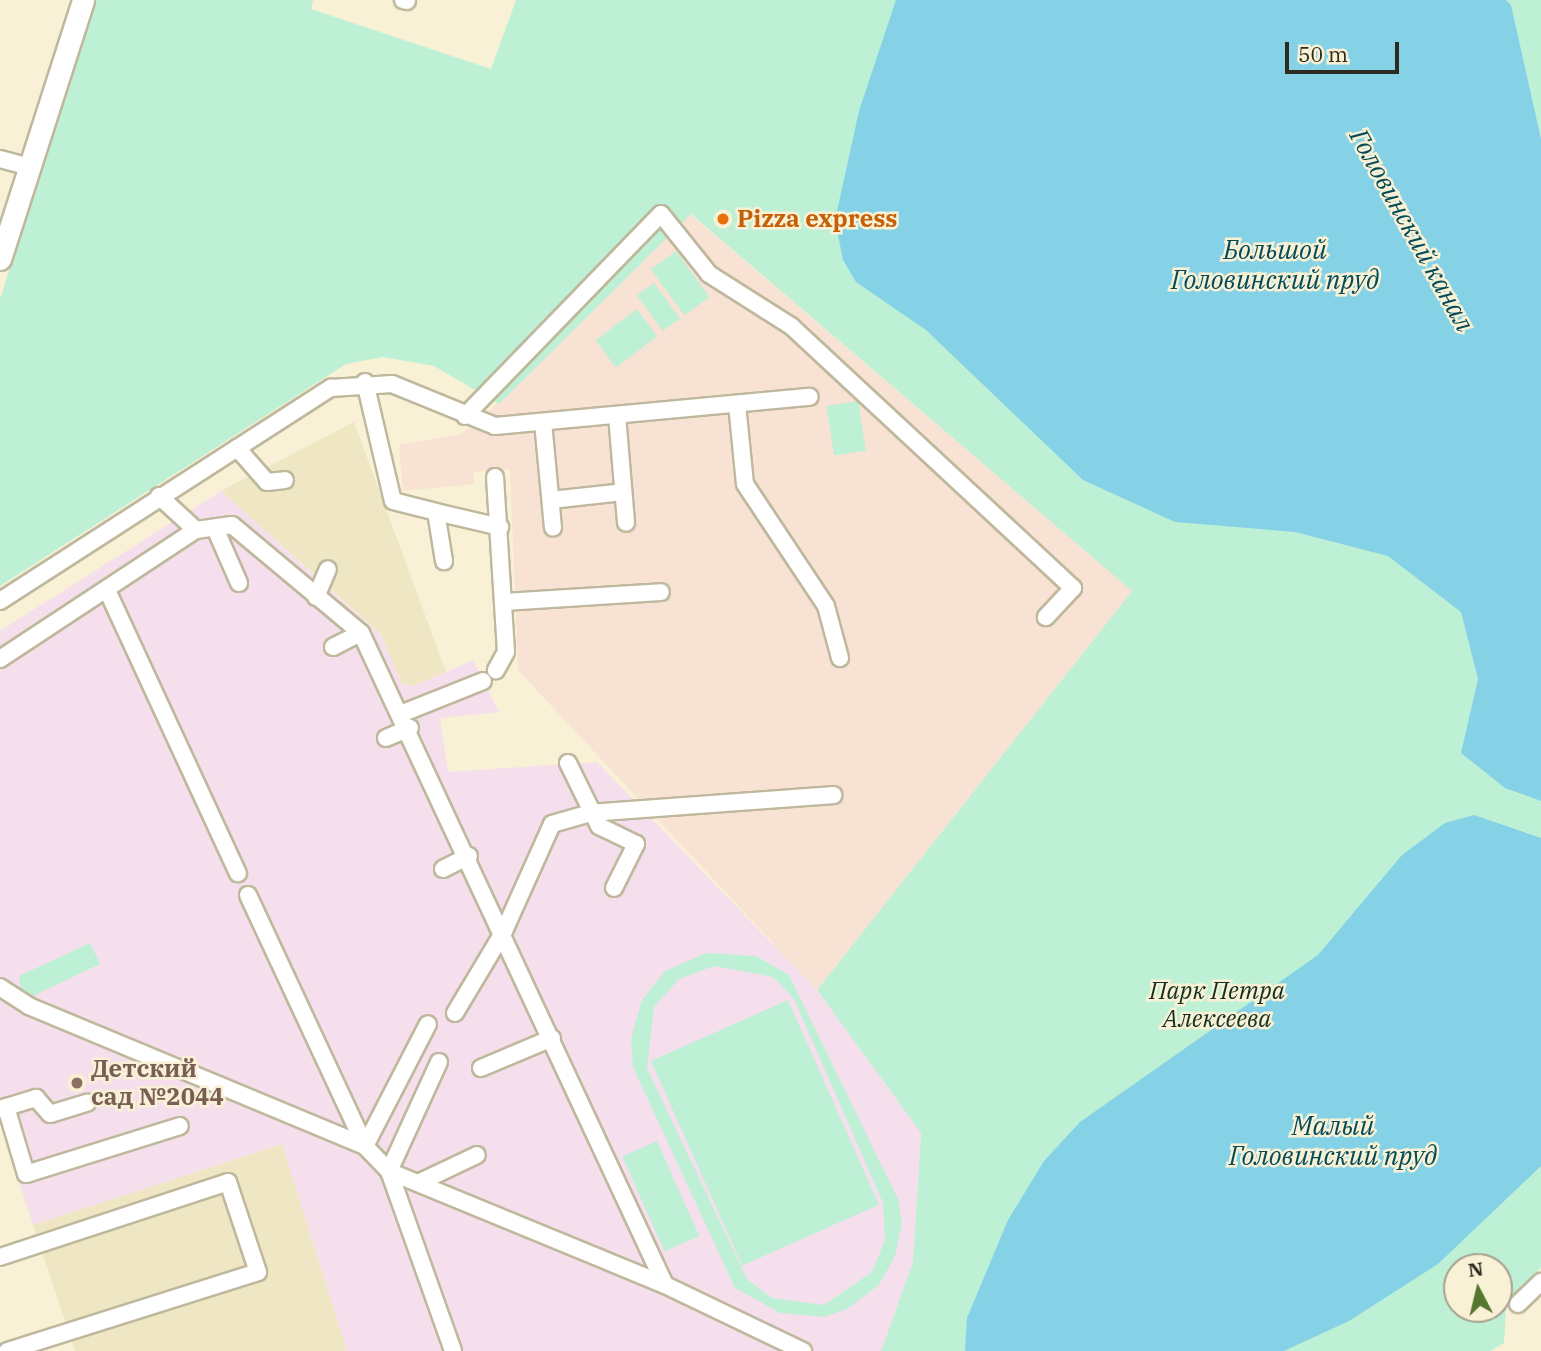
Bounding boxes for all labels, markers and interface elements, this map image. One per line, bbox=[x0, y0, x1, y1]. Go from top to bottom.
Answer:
scale bar bbox=[1289, 28, 1403, 72]
text: 50 m bbox=[1298, 40, 1348, 68]
water label: Головинский канал bbox=[1343, 123, 1481, 337]
place label: Pizza express bbox=[737, 205, 897, 233]
marker: Pizza express bbox=[715, 211, 731, 227]
water label: Большой Головинский пруд bbox=[1171, 234, 1379, 296]
park label: Парк Петра Алексеева bbox=[1149, 977, 1285, 1033]
place label: Детский сад №2044 bbox=[91, 1055, 224, 1111]
marker: Детский сад №2044 bbox=[69, 1075, 85, 1091]
water label: Малый Головинский пруд bbox=[1229, 1110, 1437, 1172]
north arrow bbox=[1443, 1253, 1513, 1323]
text: N bbox=[1467, 1256, 1485, 1282]

